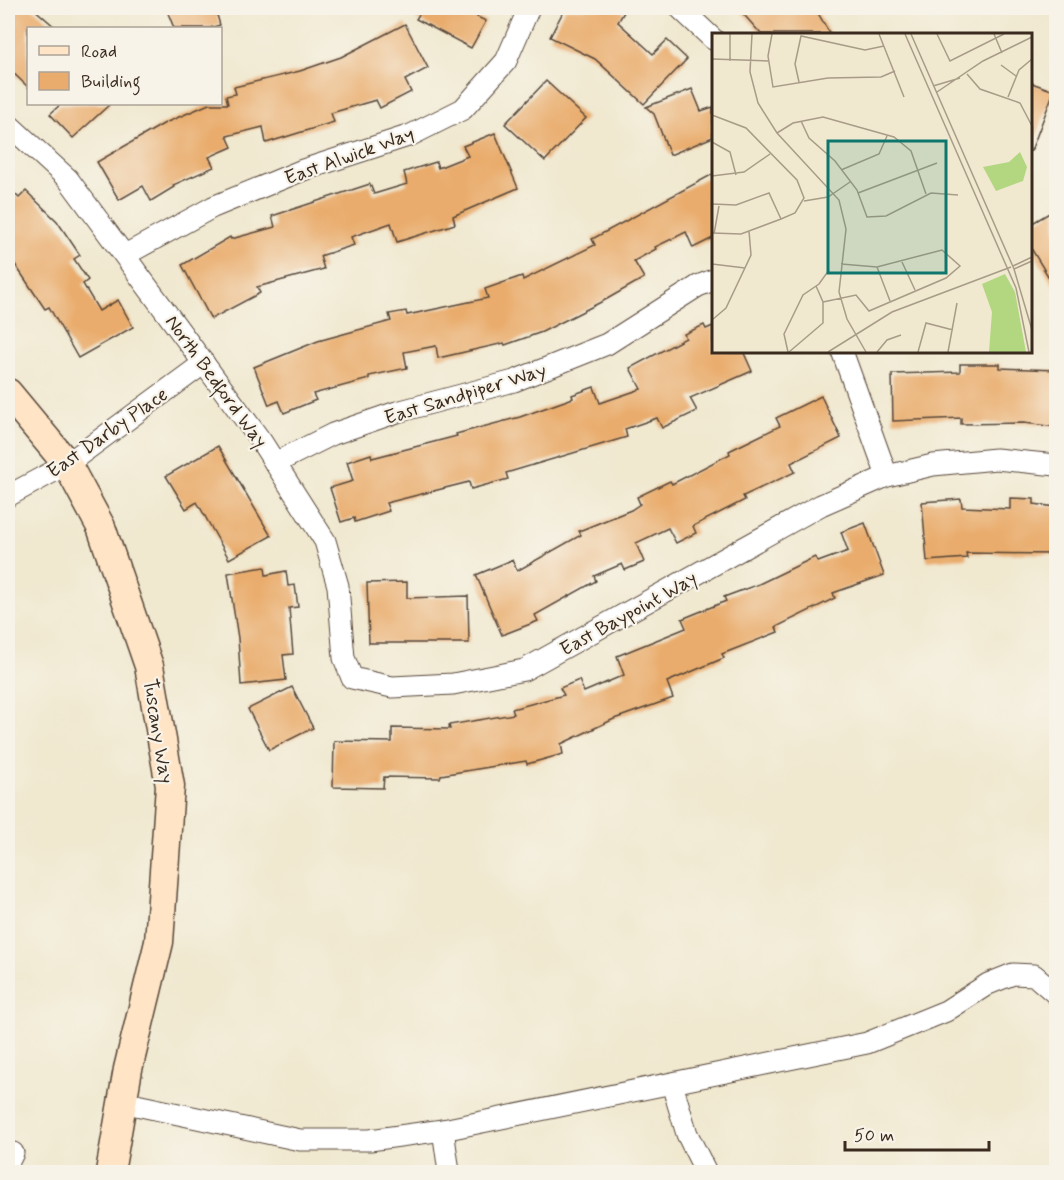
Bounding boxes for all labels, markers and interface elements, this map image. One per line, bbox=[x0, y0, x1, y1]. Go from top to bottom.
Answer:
legend bbox=[27, 27, 222, 105]
inset map bbox=[712, 33, 1031, 352]
text: Road bbox=[81, 40, 117, 64]
text: Building bbox=[81, 70, 141, 96]
street label: East Alwick Way bbox=[281, 120, 418, 192]
street label: North Bedford Way bbox=[157, 310, 273, 455]
street label: East Sandpiper Way bbox=[381, 357, 550, 432]
street label: East Darby Place bbox=[42, 381, 174, 485]
street label: East Baypoint Way bbox=[555, 565, 702, 663]
street label: Tuscany Way bbox=[136, 677, 179, 786]
scale bar bbox=[845, 1114, 989, 1152]
text: 50 m bbox=[854, 1124, 894, 1148]

